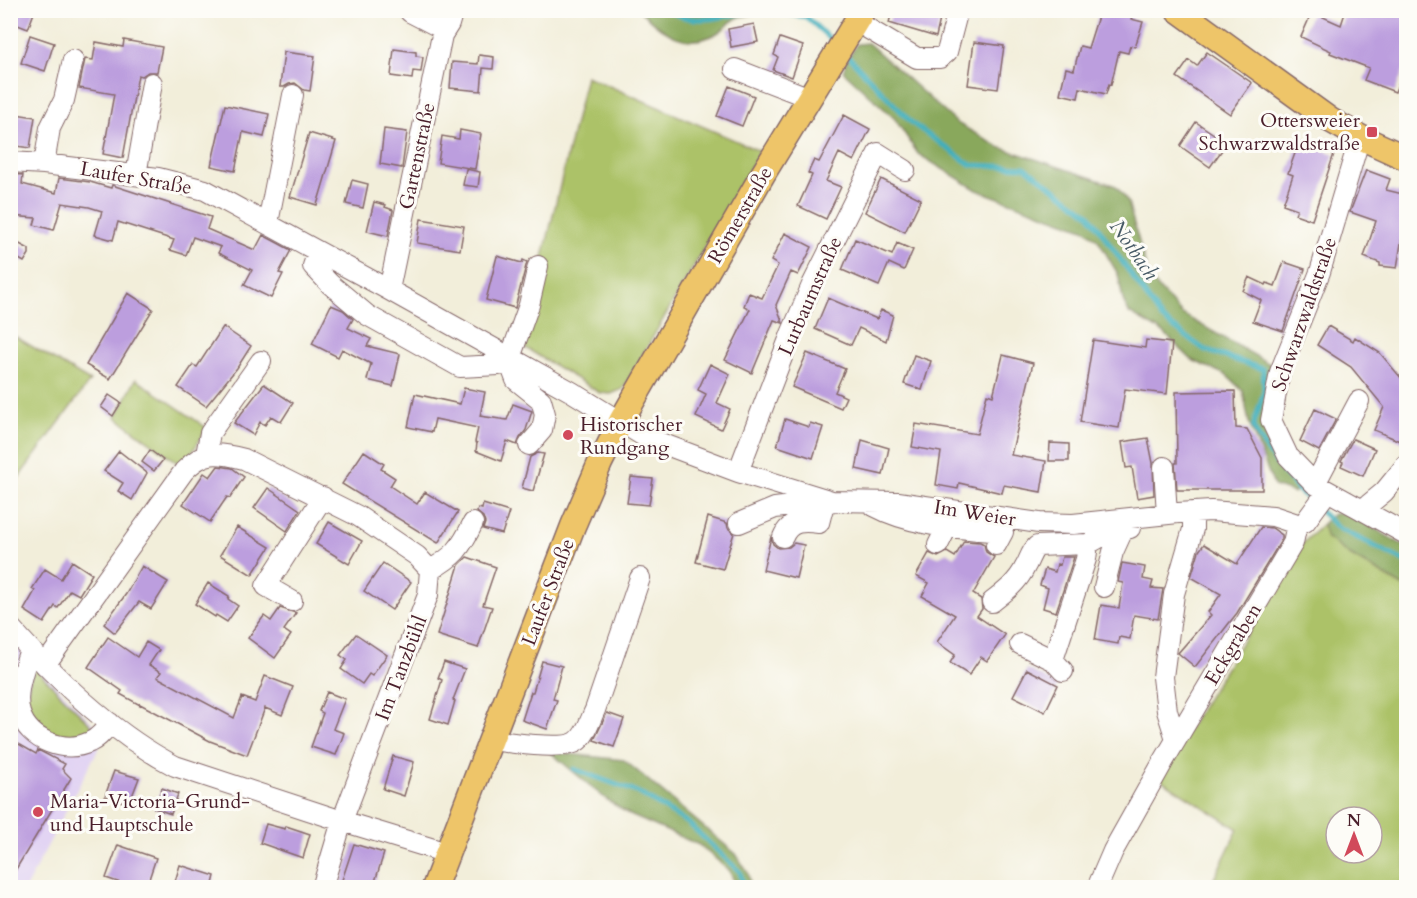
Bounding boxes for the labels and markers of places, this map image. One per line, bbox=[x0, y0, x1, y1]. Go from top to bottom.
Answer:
place label: Ottersweier Schwarzwaldstraße bbox=[1199, 107, 1361, 157]
marker: Ottersweier Schwarzwaldstraße bbox=[1365, 125, 1379, 139]
place label: Historischer Rundgang bbox=[580, 411, 683, 461]
marker: Historischer Rundgang bbox=[561, 428, 575, 442]
place label: Maria-Victoria-Grund- und Hauptschule bbox=[50, 788, 250, 838]
marker: Maria-Victoria-Grund- und Hauptschule bbox=[31, 805, 45, 819]

